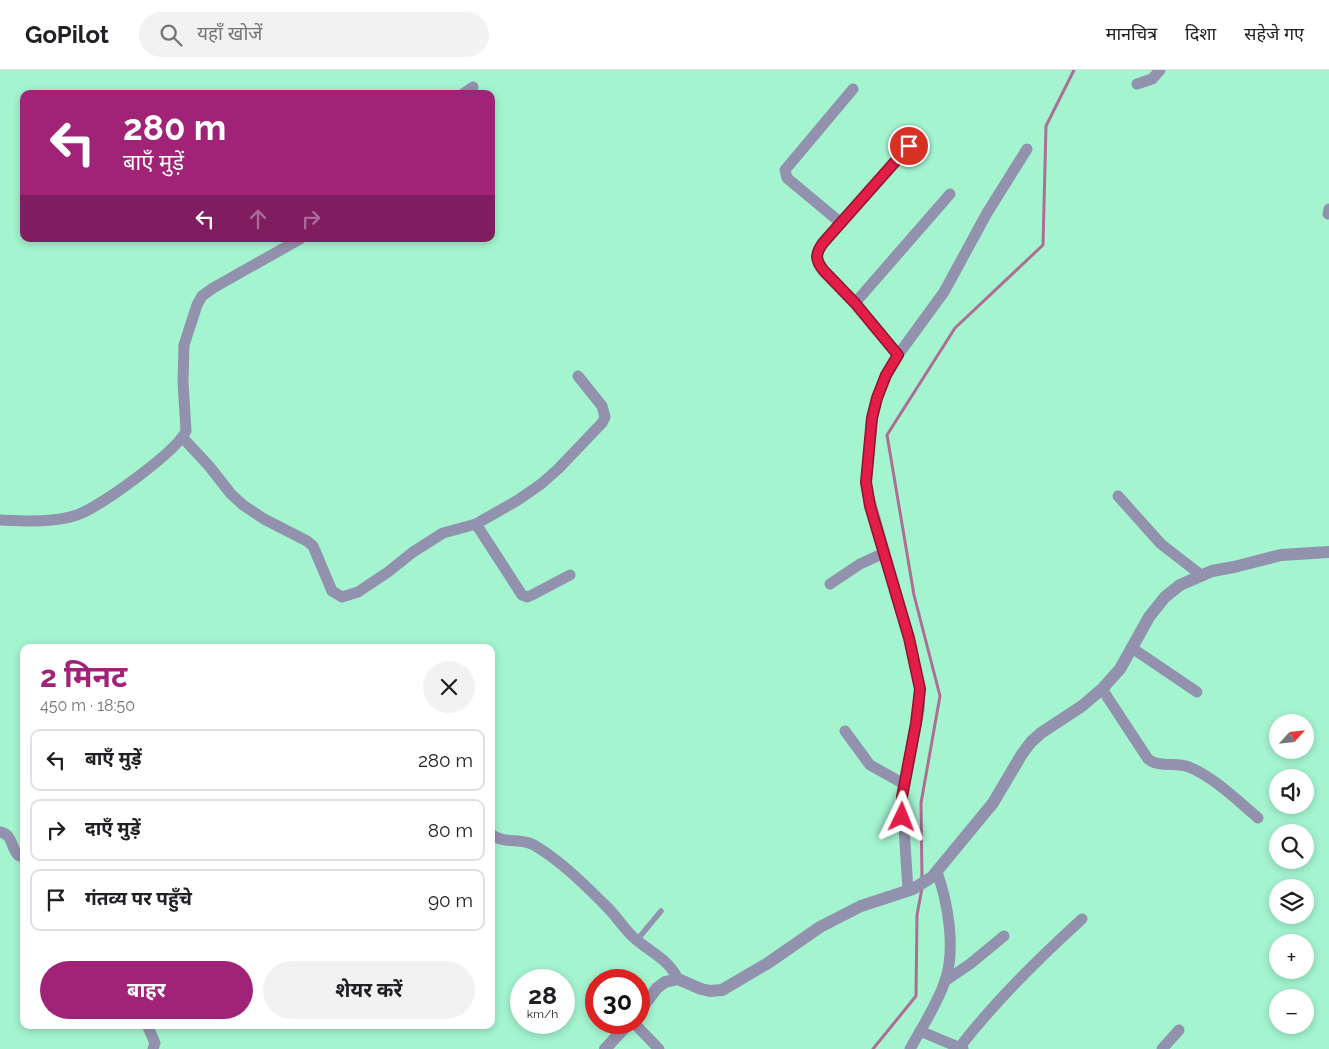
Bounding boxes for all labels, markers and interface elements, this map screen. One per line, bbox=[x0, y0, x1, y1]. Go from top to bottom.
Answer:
search box bbox=[139, 12, 489, 57]
text: GoPilot bbox=[25, 20, 109, 49]
icon: search bbox=[157, 21, 185, 49]
text: यहाँ खोजें bbox=[197, 22, 262, 44]
text: मानचित्र bbox=[1106, 23, 1157, 44]
text: दिशा bbox=[1185, 23, 1216, 44]
text: सहेजे गए bbox=[1244, 23, 1304, 44]
text: 280 m bbox=[123, 107, 226, 148]
icon: left bbox=[40, 110, 105, 175]
pin bbox=[888, 125, 930, 167]
icon: arrive bbox=[895, 132, 923, 160]
text: बाएँ मुड़ें bbox=[123, 149, 184, 175]
icon: left bbox=[191, 205, 219, 233]
icon: ahead bbox=[244, 205, 272, 233]
icon: right bbox=[297, 205, 325, 233]
text: 2 मिनट bbox=[40, 659, 127, 694]
button: close bbox=[423, 661, 475, 713]
text: 450 m · 18:50 bbox=[40, 696, 135, 715]
north arrow bbox=[1269, 714, 1314, 759]
map controls bbox=[1269, 714, 1314, 1034]
icon: left bbox=[42, 746, 70, 774]
text: बाएँ मुड़ें bbox=[85, 747, 142, 769]
text: 280 m bbox=[418, 749, 473, 771]
button: sound bbox=[1269, 769, 1314, 814]
position arrow bbox=[875, 790, 927, 842]
icon: right bbox=[42, 816, 70, 844]
text: दाएँ मुड़ें bbox=[85, 817, 141, 839]
text: 80 m bbox=[428, 819, 473, 841]
button: search bbox=[1269, 824, 1314, 869]
button: layers bbox=[1269, 879, 1314, 924]
icon: arrive bbox=[42, 886, 70, 914]
text: गंतव्य पर पहुँचे bbox=[85, 887, 192, 909]
text: 90 m bbox=[428, 889, 473, 911]
button: + bbox=[1269, 934, 1314, 979]
button: बाहर bbox=[40, 961, 253, 1019]
button: शेयर करें bbox=[263, 961, 475, 1019]
speed limit sign: 30 bbox=[585, 969, 650, 1034]
text: 28 bbox=[528, 980, 557, 1010]
button: − bbox=[1269, 989, 1314, 1034]
text: km/h bbox=[527, 1007, 558, 1021]

